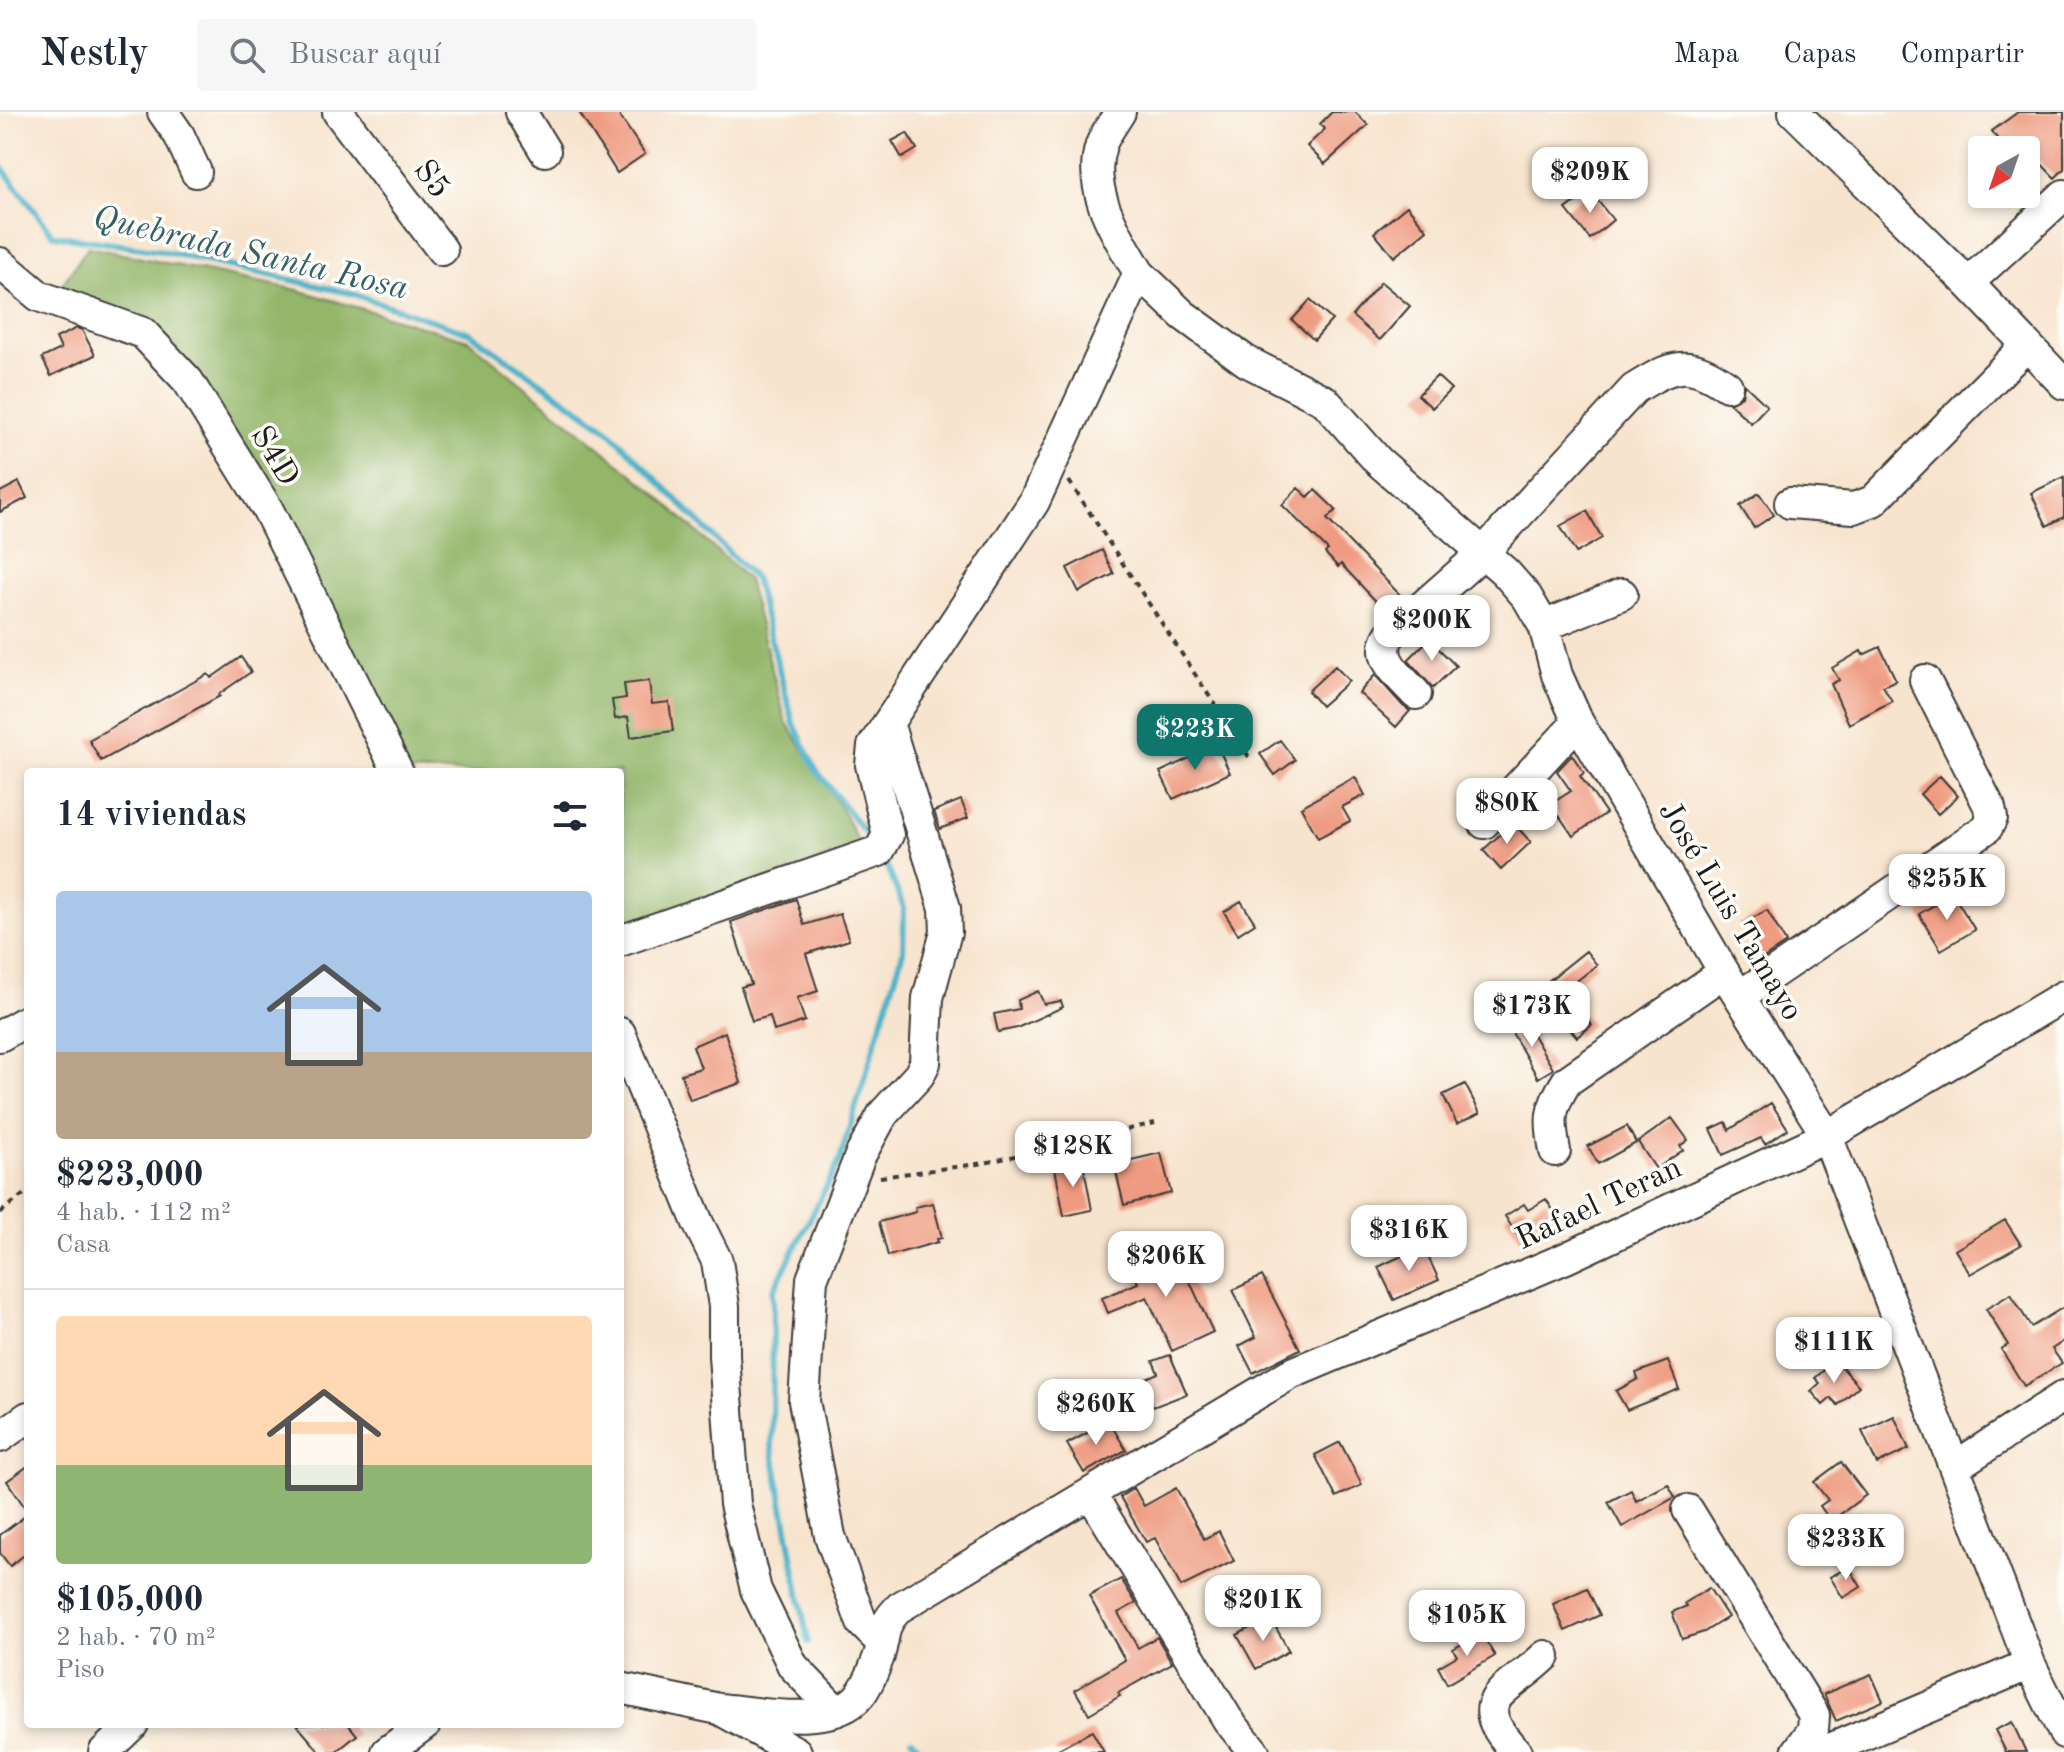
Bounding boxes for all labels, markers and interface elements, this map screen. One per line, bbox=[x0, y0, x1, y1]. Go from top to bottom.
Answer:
search box bbox=[197, 19, 757, 91]
icon: search bbox=[225, 33, 269, 77]
text: Nestly bbox=[40, 36, 149, 74]
text: Buscar aquí bbox=[289, 40, 441, 70]
text: Mapa bbox=[1674, 41, 1739, 69]
text: Capas bbox=[1783, 41, 1856, 69]
text: Compartir bbox=[1900, 41, 2024, 69]
north arrow bbox=[1968, 136, 2040, 208]
map controls bbox=[1968, 136, 2040, 208]
pin: $209K bbox=[1534, 147, 1646, 215]
street label: S5 bbox=[406, 155, 455, 205]
text: $209K bbox=[1550, 160, 1630, 186]
water label: Quebrada Santa Rosa bbox=[89, 201, 411, 307]
street label: S4D bbox=[243, 421, 303, 492]
pin: $200K bbox=[1376, 595, 1488, 663]
text: $200K bbox=[1392, 608, 1472, 634]
pin: $223K bbox=[1139, 704, 1251, 772]
text: $223K bbox=[1155, 717, 1235, 743]
pin: $80K bbox=[1460, 778, 1554, 846]
text: $80K bbox=[1474, 791, 1540, 817]
icon: filters bbox=[548, 794, 592, 838]
street label: José Luis Tamayo bbox=[1651, 796, 1807, 1027]
text: 14 viviendas bbox=[56, 799, 246, 833]
pin: $255K bbox=[1891, 854, 2003, 922]
text: $255K bbox=[1907, 867, 1987, 893]
icon: home bbox=[252, 943, 396, 1087]
pin: $173K bbox=[1476, 981, 1588, 1049]
text: $173K bbox=[1492, 994, 1572, 1020]
pin: $128K bbox=[1017, 1121, 1129, 1189]
text: $128K bbox=[1033, 1134, 1113, 1160]
street label: Rafael Teran bbox=[1511, 1152, 1687, 1257]
text: $223,000 bbox=[56, 1159, 204, 1193]
text: 4 hab. · 112 m² bbox=[56, 1200, 231, 1226]
pin: $316K bbox=[1353, 1205, 1465, 1273]
text: $316K bbox=[1369, 1218, 1449, 1244]
pin: $206K bbox=[1110, 1231, 1222, 1299]
text: Casa bbox=[56, 1232, 110, 1258]
text: $206K bbox=[1126, 1244, 1206, 1270]
pin: $111K bbox=[1778, 1317, 1890, 1385]
text: $111K bbox=[1794, 1330, 1874, 1356]
icon: home bbox=[252, 1368, 396, 1512]
pin: $260K bbox=[1040, 1379, 1152, 1447]
text: $260K bbox=[1056, 1392, 1136, 1418]
pin: $233K bbox=[1790, 1514, 1902, 1582]
text: $233K bbox=[1806, 1527, 1886, 1553]
pin: $201K bbox=[1207, 1575, 1319, 1643]
text: $105,000 bbox=[56, 1584, 204, 1618]
text: $201K bbox=[1223, 1588, 1303, 1614]
pin: $105K bbox=[1411, 1590, 1523, 1658]
text: $105K bbox=[1427, 1603, 1507, 1629]
text: 2 hab. · 70 m² bbox=[56, 1625, 216, 1651]
text: Piso bbox=[56, 1657, 105, 1683]

